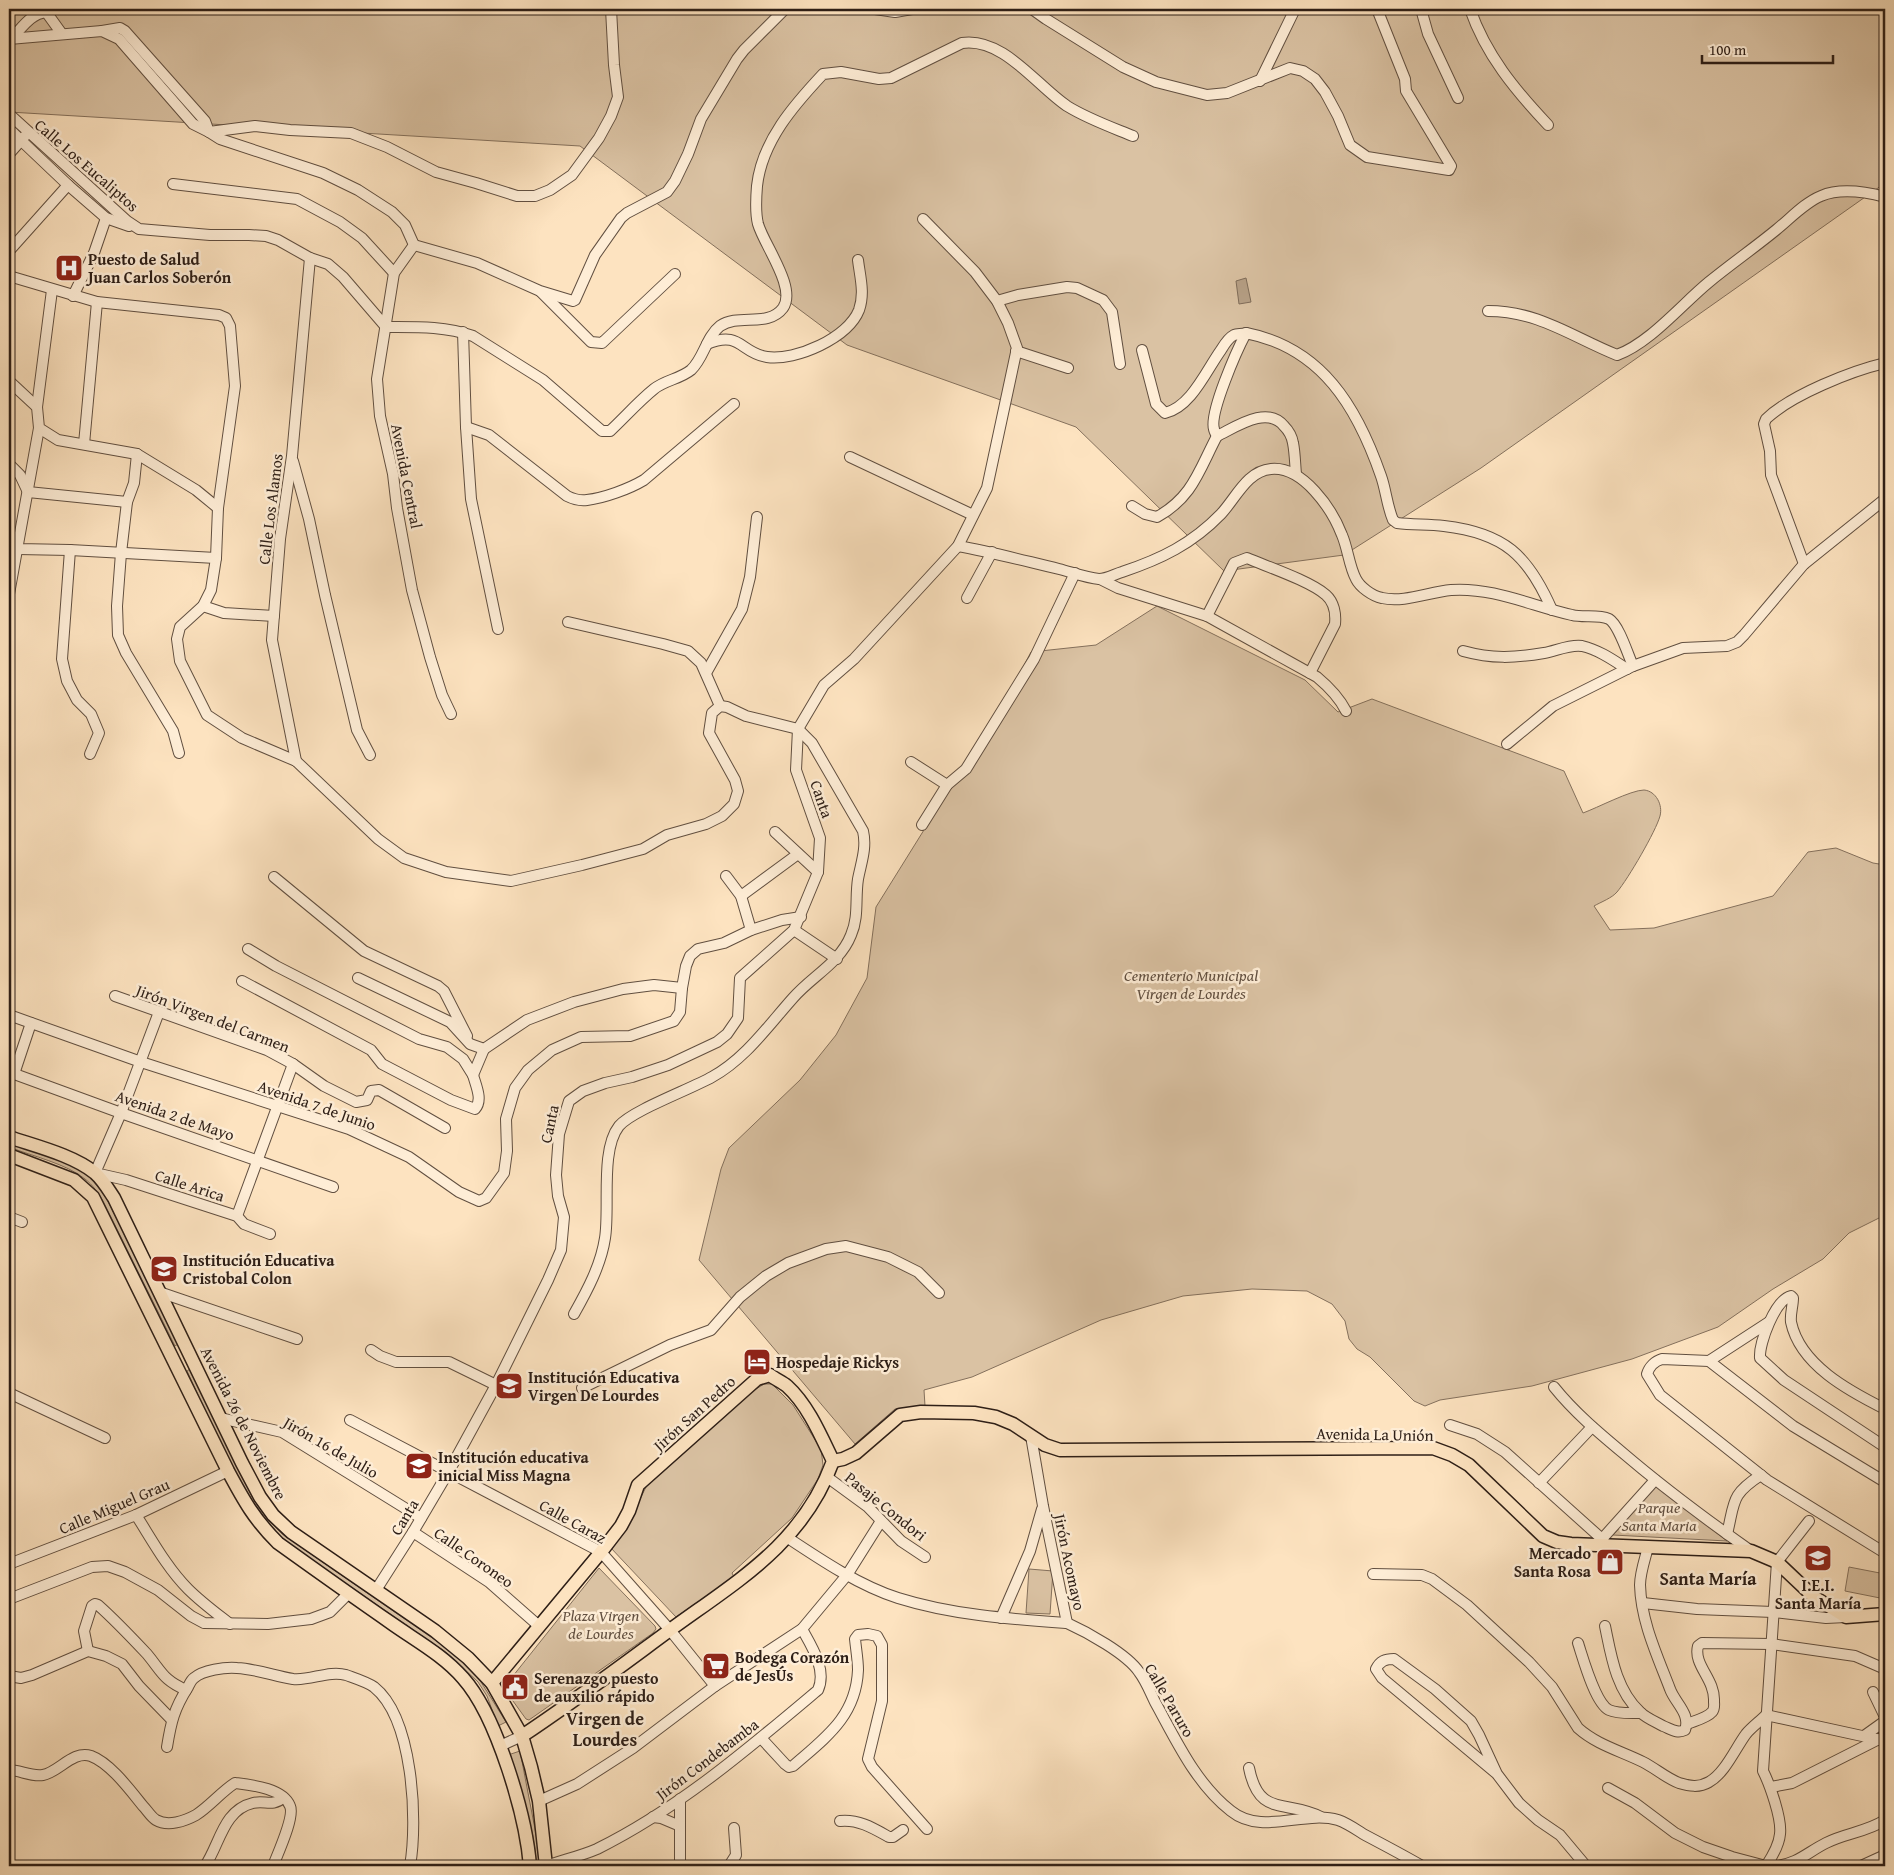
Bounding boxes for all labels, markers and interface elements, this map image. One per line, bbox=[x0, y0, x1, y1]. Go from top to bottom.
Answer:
scale bar bbox=[1702, 32, 1833, 64]
text: 100 m bbox=[1709, 39, 1747, 60]
street label: Calle Los Eucaliptos bbox=[30, 113, 144, 217]
place label: Puesto de Salud Juan Carlos Soberón bbox=[85, 247, 232, 289]
hospital icon: Puesto de Salud Juan Carlos Soberón bbox=[54, 253, 84, 283]
street label: Avenida Central bbox=[385, 421, 429, 531]
street label: Calle Los Alamos bbox=[251, 452, 289, 566]
street label: Canta bbox=[804, 777, 840, 821]
park label: Cementerio Municipal Virgen de Lourdes bbox=[1124, 963, 1258, 1005]
street label: Jirón Virgen del Carmen bbox=[131, 977, 293, 1058]
street label: Avenida 7 de Junio bbox=[255, 1074, 379, 1136]
street label: Avenida 2 de Mayo bbox=[112, 1083, 238, 1147]
street label: Canta bbox=[533, 1102, 565, 1145]
street label: Calle Arica bbox=[152, 1163, 228, 1208]
place label: Institución Educativa Cristobal Colon bbox=[183, 1248, 335, 1290]
school or university icon: Institución Educativa Cristobal Colon bbox=[149, 1254, 179, 1284]
street label: Avenida 26 de Noviembre bbox=[195, 1342, 293, 1504]
hotel icon: Hospedaje Rickys bbox=[742, 1347, 772, 1377]
place label: Hospedaje Rickys bbox=[776, 1350, 899, 1374]
place label: Institución Educativa Virgen De Lourdes bbox=[528, 1365, 680, 1407]
street label: Jirón San Pedro bbox=[646, 1369, 741, 1458]
school or university icon: Institución Educativa Virgen De Lourdes bbox=[494, 1371, 524, 1401]
street label: Jirón 16 de Julio bbox=[277, 1409, 383, 1484]
street label: Avenida La Unión bbox=[1316, 1421, 1434, 1447]
place label: Institución educativa inicial Miss Magna bbox=[438, 1445, 590, 1487]
school or university icon: Institución educativa inicial Miss Magna bbox=[404, 1451, 434, 1481]
street label: Pasaje Condori bbox=[840, 1466, 932, 1547]
street label: Calle Miguel Grau bbox=[55, 1472, 173, 1540]
street label: Calle Caraz bbox=[535, 1493, 611, 1549]
street label: Canta bbox=[384, 1494, 424, 1540]
park label: Parque Santa Maria bbox=[1621, 1495, 1697, 1537]
street label: Jirón Acomayo bbox=[1048, 1510, 1092, 1613]
street label: Calle Coroneo bbox=[429, 1521, 519, 1593]
place label: Mercado Santa Rosa bbox=[1514, 1541, 1592, 1583]
school or university icon: I.E.I. Santa María bbox=[1803, 1543, 1833, 1573]
shop icon: Mercado Santa Rosa bbox=[1595, 1547, 1625, 1577]
district label: Santa María bbox=[1659, 1565, 1757, 1592]
place label: I.E.I. Santa María bbox=[1775, 1573, 1862, 1615]
park label: Plaza Virgen de Lourdes bbox=[562, 1603, 639, 1645]
place label: Bodega Corazón de JesÚs bbox=[735, 1645, 850, 1687]
supermarket icon: Bodega Corazón de JesÚs bbox=[701, 1651, 731, 1681]
street label: Calle Paruro bbox=[1139, 1658, 1201, 1742]
place label: Serenazgo puesto de auxilio rápido bbox=[534, 1666, 659, 1708]
public building icon: Serenazgo puesto de auxilio rápido bbox=[500, 1672, 530, 1702]
district label: Virgen de Lourdes bbox=[566, 1705, 644, 1753]
street label: Jirón Condebamba bbox=[649, 1712, 764, 1807]

